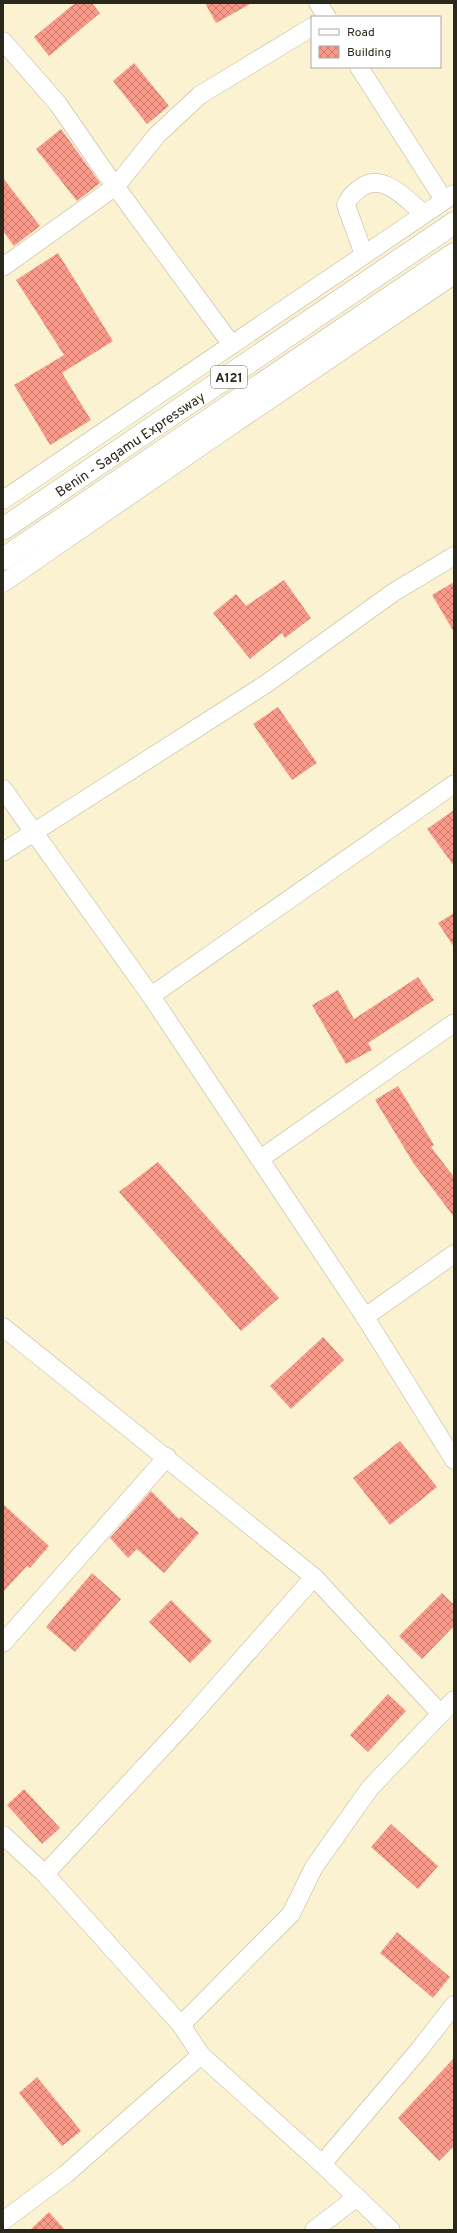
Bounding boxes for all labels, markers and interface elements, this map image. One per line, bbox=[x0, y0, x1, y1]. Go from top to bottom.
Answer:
legend bbox=[311, 16, 441, 68]
text: Road bbox=[347, 25, 375, 41]
text: Building bbox=[347, 45, 391, 61]
road number: A121 bbox=[211, 366, 247, 388]
street label: Benin - Sagamu Expressway bbox=[53, 389, 209, 502]

